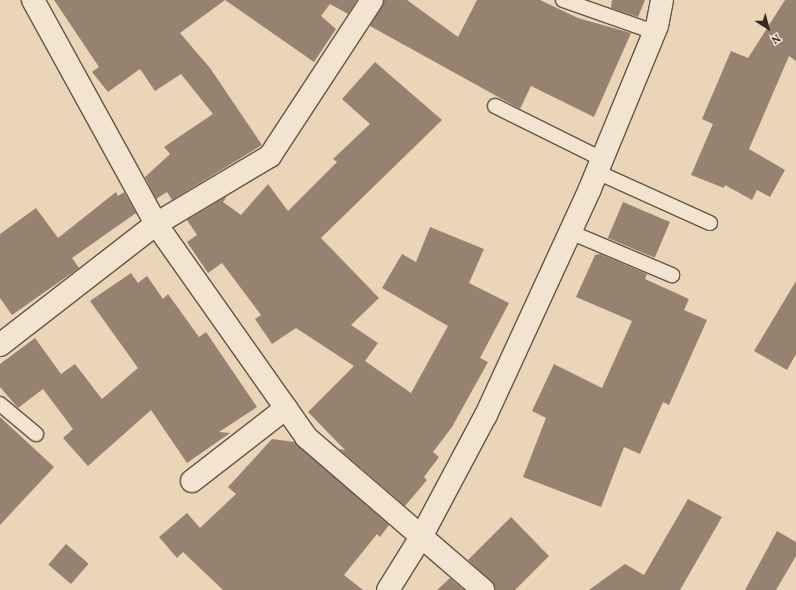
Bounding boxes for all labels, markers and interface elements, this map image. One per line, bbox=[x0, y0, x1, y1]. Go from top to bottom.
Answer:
north arrow bbox=[748, 8, 788, 48]
text: N bbox=[768, 30, 783, 47]

